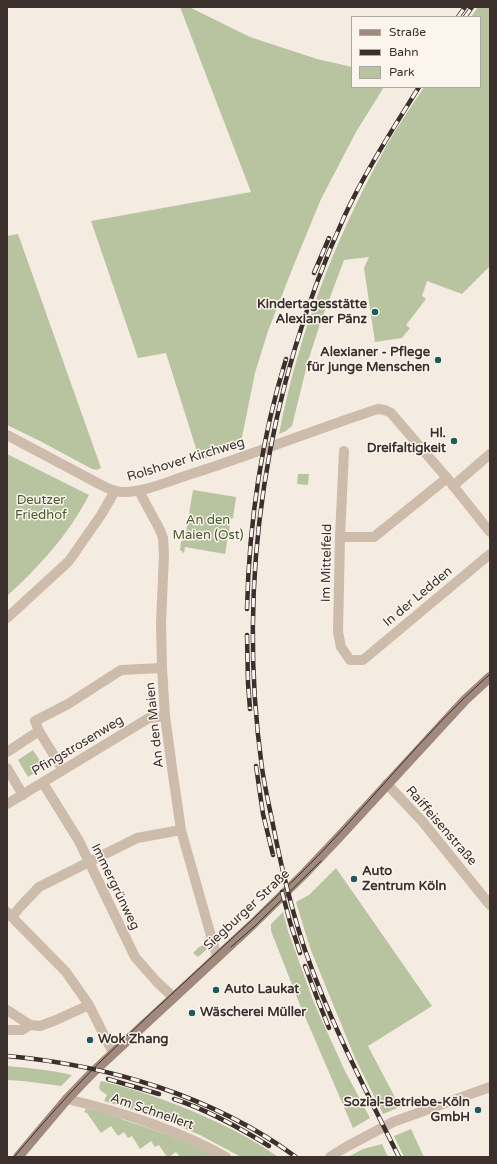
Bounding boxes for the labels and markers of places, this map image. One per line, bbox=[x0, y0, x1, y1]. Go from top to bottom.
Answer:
place label: Kindertagesstätte Alexianer Pänz bbox=[257, 297, 367, 328]
marker: Kindertagesstätte Alexianer Pänz bbox=[370, 307, 380, 317]
place label: Alexianer - Pflege für junge Menschen bbox=[307, 345, 430, 376]
marker: Alexianer - Pflege für junge Menschen bbox=[433, 355, 443, 365]
place label: Hl. Dreifaltigkeit bbox=[367, 426, 446, 457]
marker: Hl. Dreifaltigkeit bbox=[449, 436, 459, 446]
place label: Auto Zentrum Köln bbox=[362, 864, 446, 895]
marker: Auto Zentrum Köln bbox=[349, 874, 359, 884]
place label: Auto Laukat bbox=[224, 982, 299, 998]
marker: Auto Laukat bbox=[211, 985, 221, 995]
place label: Wäscherei Müller bbox=[200, 1005, 306, 1021]
marker: Wäscherei Müller bbox=[187, 1008, 197, 1018]
place label: Wok Zhang bbox=[98, 1032, 169, 1048]
marker: Wok Zhang bbox=[85, 1035, 95, 1045]
place label: Sozial-Betriebe-Köln GmbH bbox=[344, 1095, 470, 1126]
marker: Sozial-Betriebe-Köln GmbH bbox=[473, 1105, 483, 1115]

